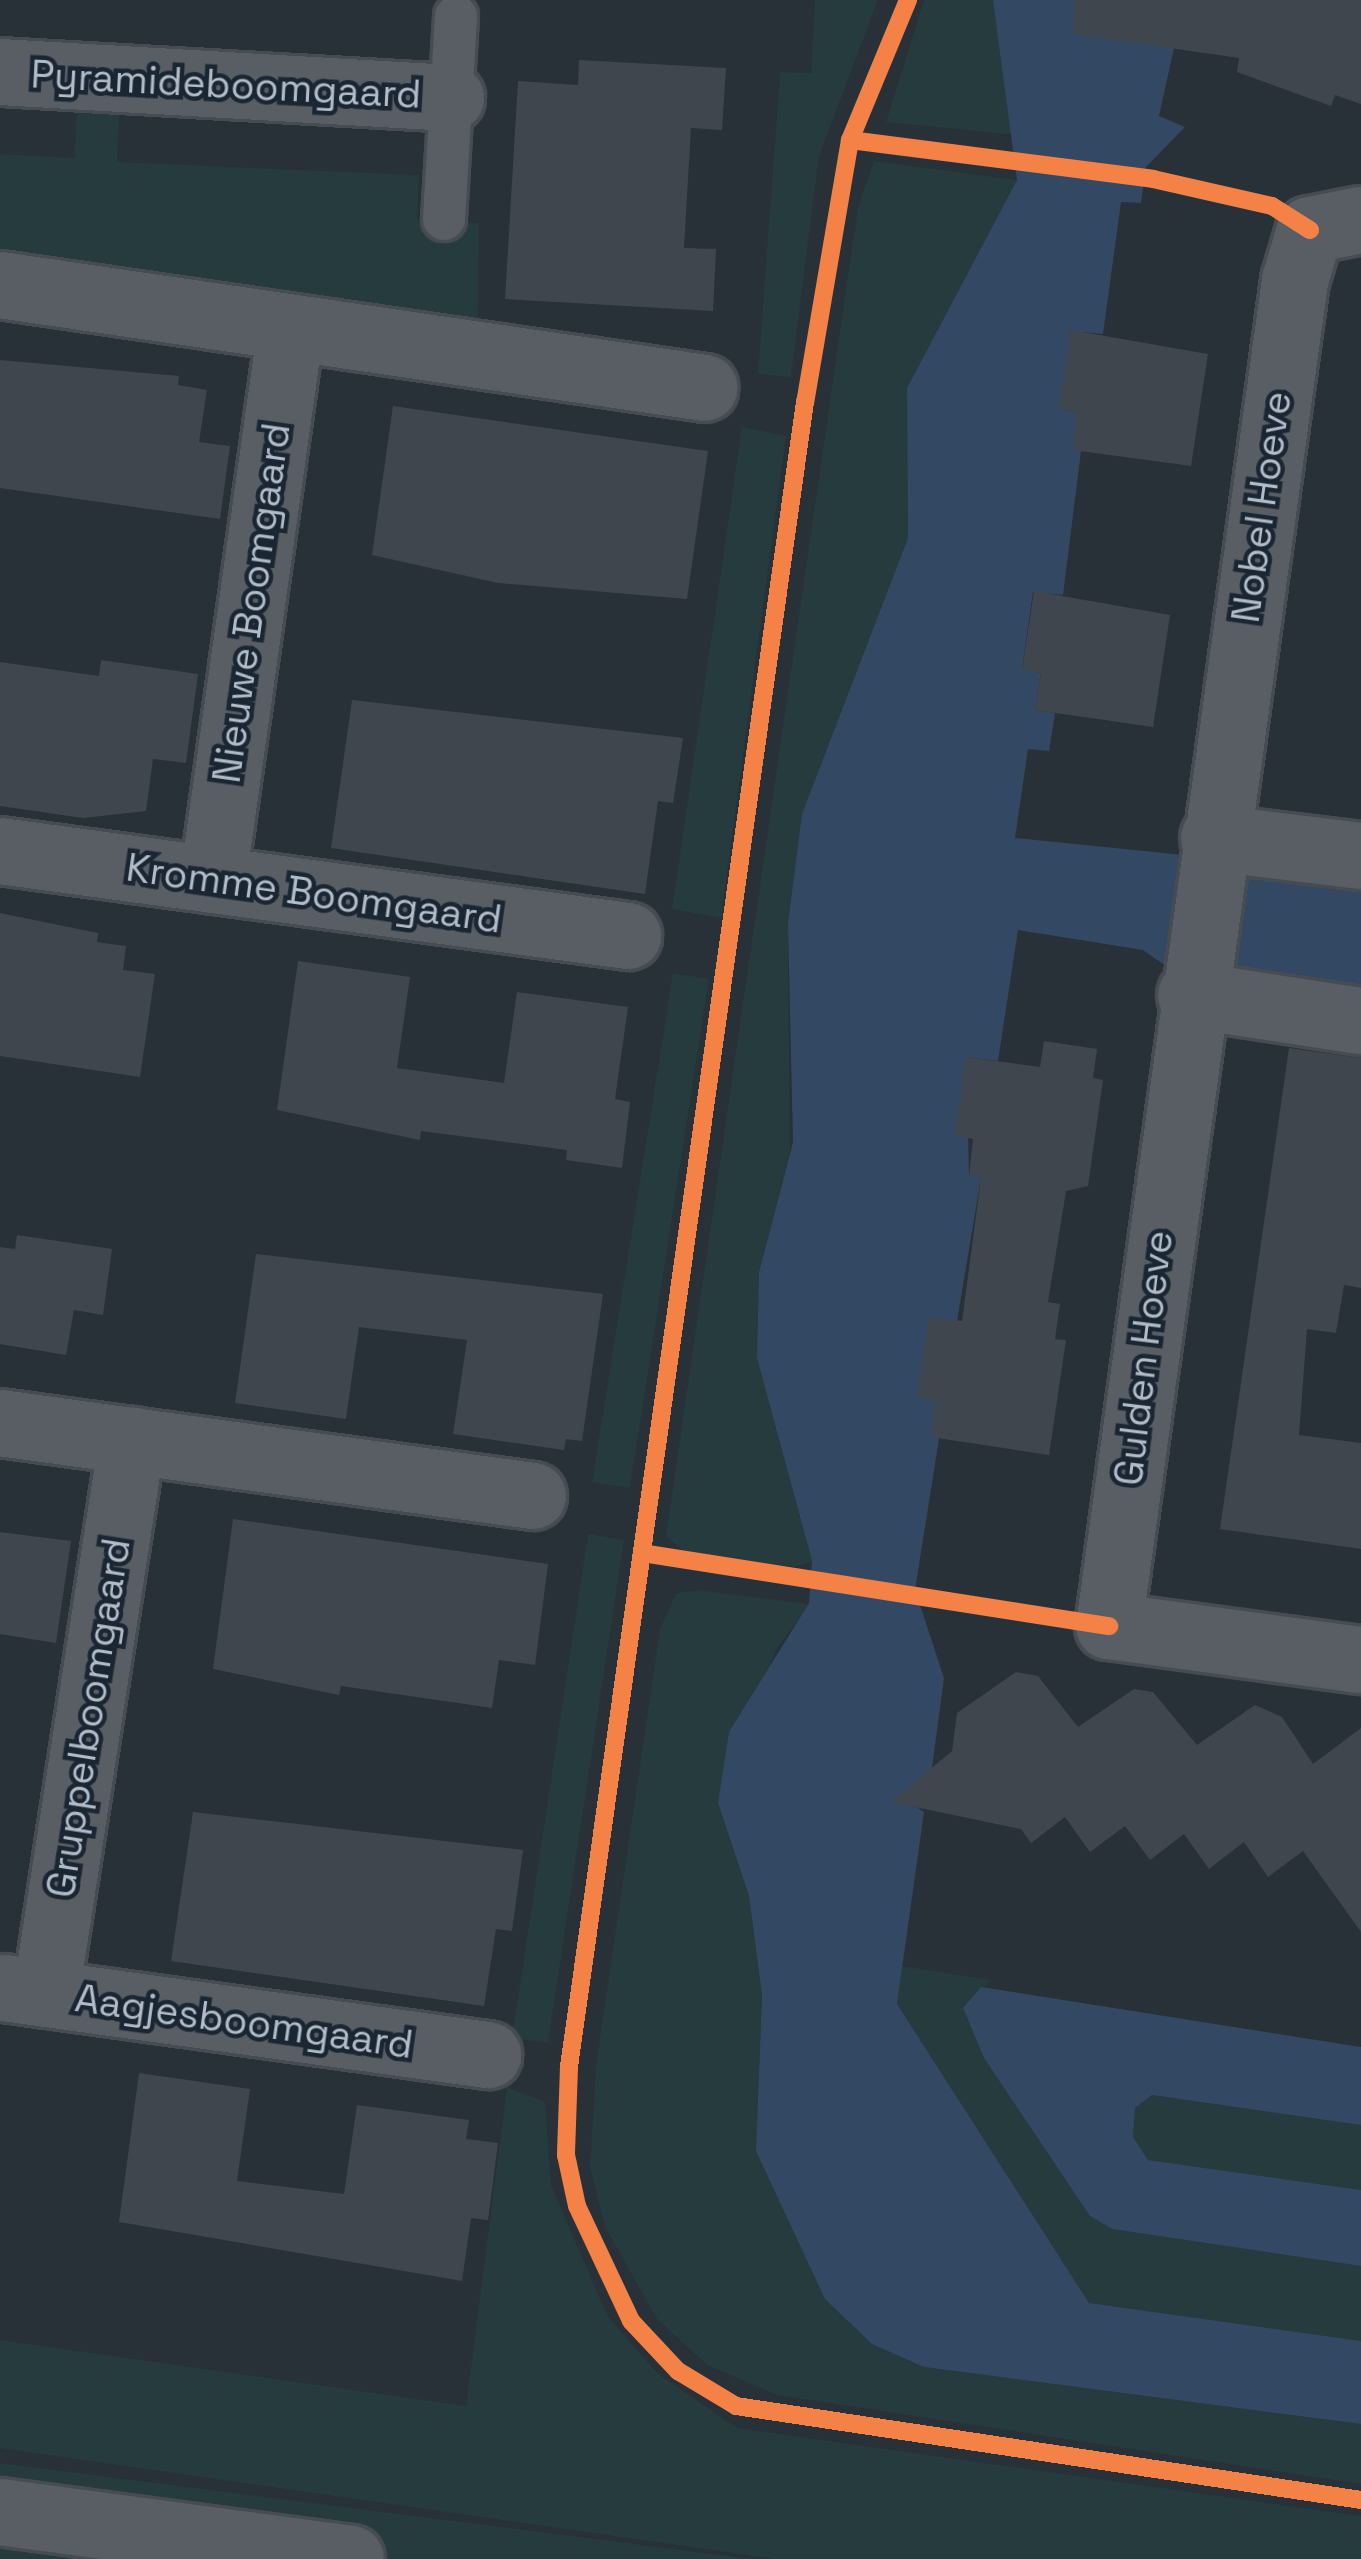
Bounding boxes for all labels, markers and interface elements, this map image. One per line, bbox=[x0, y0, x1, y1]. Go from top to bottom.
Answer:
street label: Pyramideboomgaard bbox=[30, 51, 422, 119]
street label: Nobel Hoeve bbox=[1223, 388, 1301, 626]
street label: Nieuwe Boomgaard bbox=[204, 420, 300, 786]
street label: Kromme Boomgaard bbox=[123, 844, 505, 944]
street label: Gulden Hoeve bbox=[1105, 1228, 1183, 1488]
street label: Gruppelboomgaard bbox=[37, 1535, 141, 1901]
street label: Aagjesboomgaard bbox=[72, 1975, 416, 2069]

